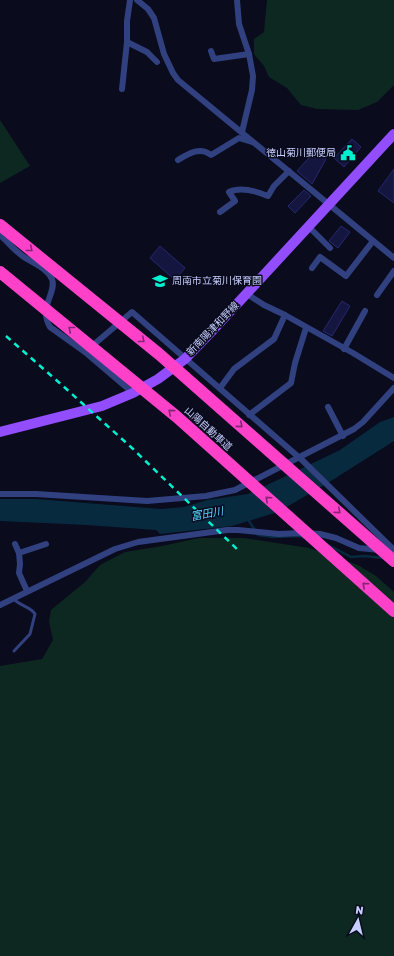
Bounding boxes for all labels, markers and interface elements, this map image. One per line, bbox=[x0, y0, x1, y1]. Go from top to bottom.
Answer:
public building icon: 徳山菊川郵便局 bbox=[339, 144, 357, 162]
place label: 徳山菊川郵便局 bbox=[266, 147, 336, 159]
one-way arrow bbox=[26, 245, 33, 252]
school or university icon: 周南市立菊川保育園 bbox=[151, 272, 169, 290]
place label: 周南市立菊川保育園 bbox=[172, 275, 262, 287]
street label: 新南陽津和野線 bbox=[184, 300, 242, 358]
one-way arrow bbox=[68, 327, 75, 334]
one-way arrow bbox=[137, 336, 144, 343]
street label: 山陽自動車道 bbox=[182, 404, 234, 454]
one-way arrow bbox=[168, 410, 176, 417]
one-way arrow bbox=[235, 421, 243, 428]
one-way arrow bbox=[265, 496, 273, 504]
water label: 富田川 bbox=[190, 504, 225, 524]
one-way arrow bbox=[333, 507, 340, 514]
one-way arrow bbox=[362, 583, 370, 590]
north arrow bbox=[338, 900, 378, 940]
text: N bbox=[354, 904, 364, 918]

